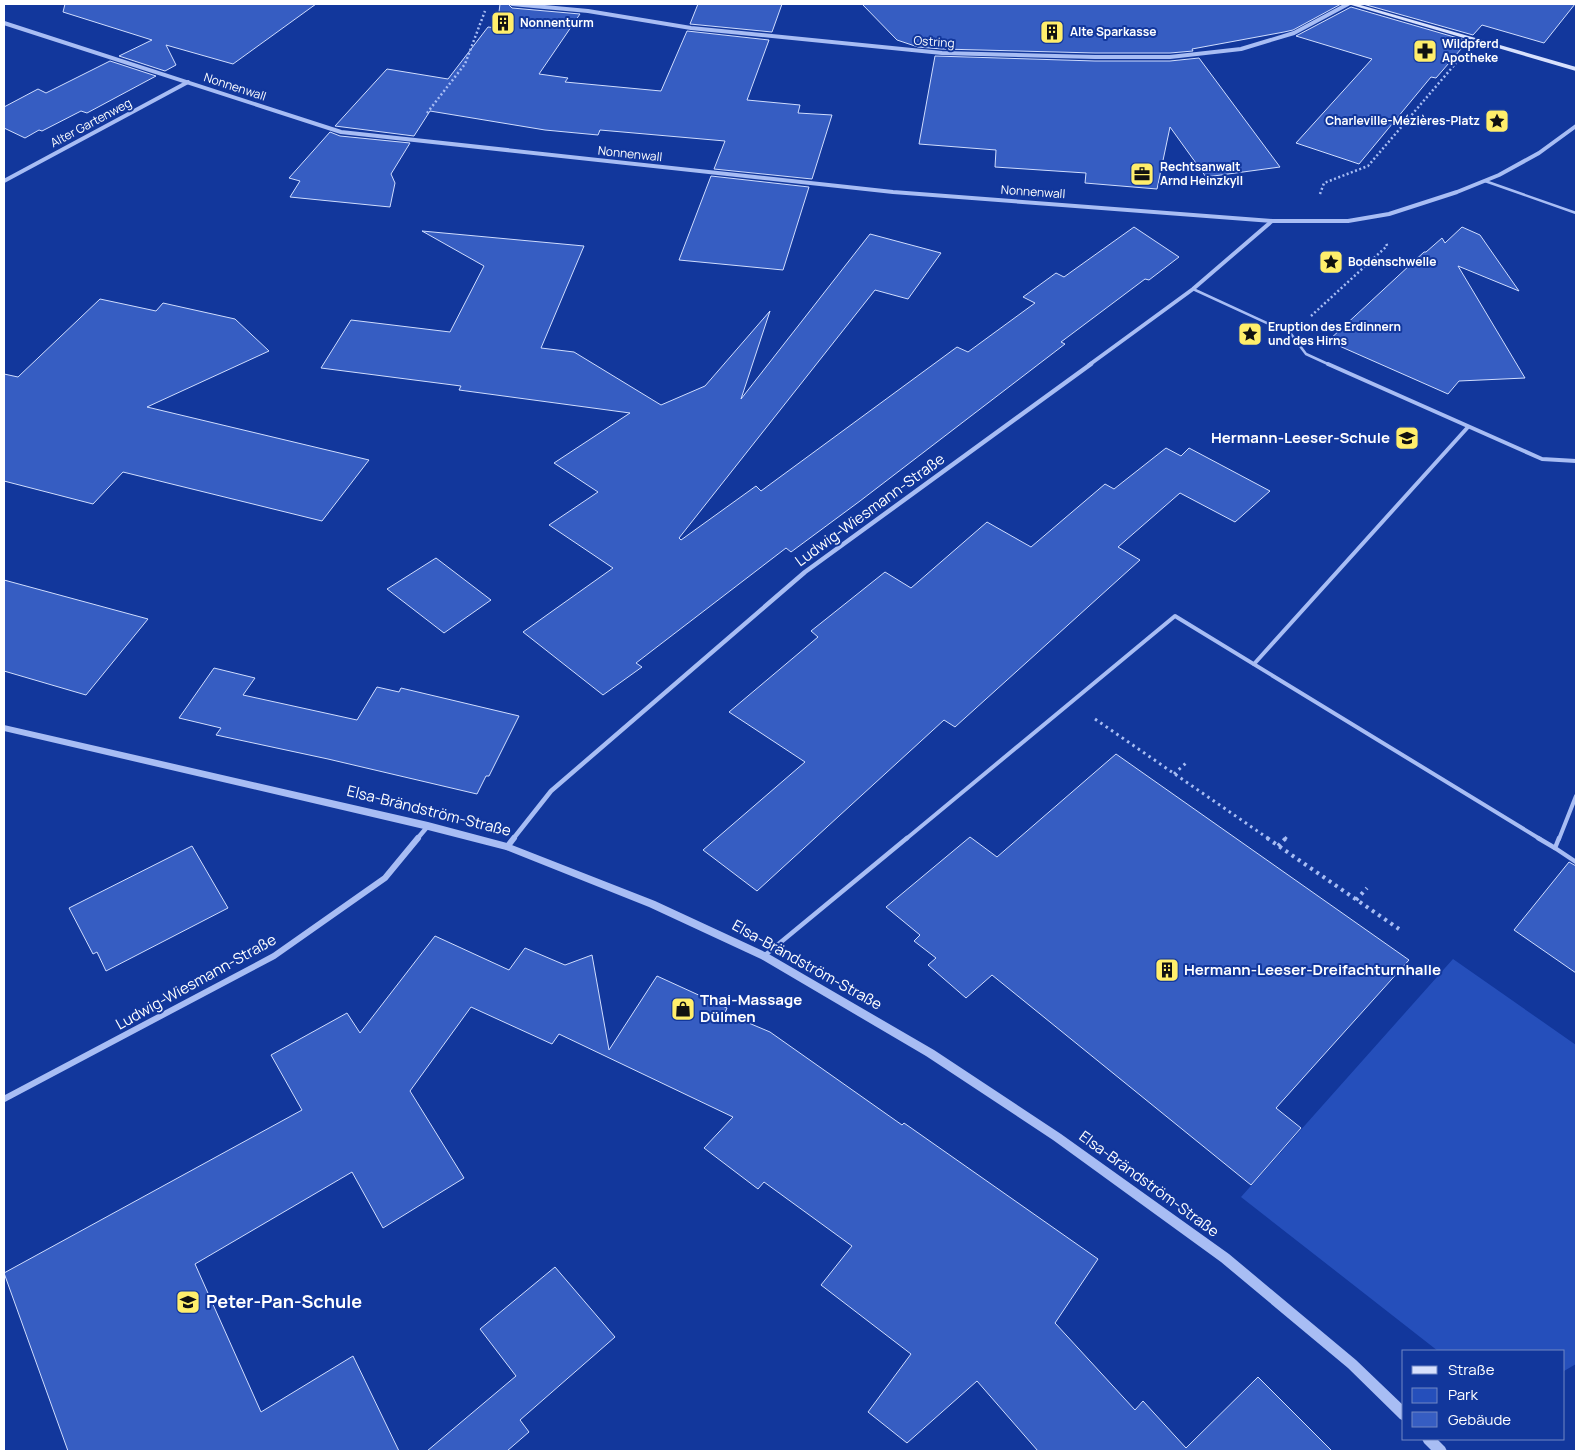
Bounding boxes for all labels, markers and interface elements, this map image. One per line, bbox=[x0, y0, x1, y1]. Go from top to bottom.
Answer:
building icon: Nonnenturm bbox=[490, 10, 516, 36]
place label: Nonnenturm bbox=[520, 14, 594, 31]
building icon: Alte Sparkasse bbox=[1039, 19, 1065, 45]
place label: Alte Sparkasse bbox=[1070, 23, 1156, 40]
street label: Ostring bbox=[913, 32, 955, 51]
place label: Wildpferd Apotheke bbox=[1442, 35, 1499, 66]
pharmacy icon: Wildpferd Apotheke bbox=[1412, 38, 1438, 64]
street label: Nonnenwall bbox=[202, 68, 269, 105]
street label: Alter Gartenweg bbox=[47, 94, 134, 151]
place icon: Charleville-Mézières-Platz bbox=[1484, 108, 1510, 134]
place label: Charleville-Mézières-Platz bbox=[1325, 112, 1480, 129]
street label: Nonnenwall bbox=[597, 142, 663, 165]
place label: Rechtsanwalt Arnd Heinzkyll bbox=[1160, 158, 1243, 189]
office icon: Rechtsanwalt Arnd Heinzkyll bbox=[1129, 161, 1155, 187]
street label: Nonnenwall bbox=[1000, 181, 1066, 202]
place icon: Bodenschwelle bbox=[1318, 249, 1344, 275]
place label: Bodenschwelle bbox=[1348, 253, 1436, 270]
place label: Eruption des Erdinnern und des Hirns bbox=[1268, 318, 1401, 349]
place icon: Eruption des Erdinnern und des Hirns bbox=[1237, 321, 1263, 347]
school or university icon: Hermann-Leeser-Schule bbox=[1394, 425, 1420, 451]
place label: Hermann-Leeser-Schule bbox=[1211, 427, 1390, 448]
street label: Ludwig-Wiesmann-Straße bbox=[791, 448, 949, 571]
street label: Elsa-Brändström-Straße bbox=[345, 780, 514, 841]
street label: Elsa-Brändström-Straße bbox=[728, 915, 886, 1015]
street label: Ludwig-Wiesmann-Straße bbox=[112, 929, 280, 1034]
building icon: Hermann-Leeser-Dreifachturnhalle bbox=[1154, 957, 1180, 983]
place label: Hermann-Leeser-Dreifachturnhalle bbox=[1184, 959, 1441, 980]
place label: Thai-Massage Dülmen bbox=[700, 989, 802, 1027]
shop icon: Thai-Massage Dülmen bbox=[670, 996, 696, 1022]
street label: Elsa-Brändström-Straße bbox=[1075, 1126, 1224, 1242]
school or university icon: Peter-Pan-Schule bbox=[175, 1289, 201, 1315]
place label: Peter-Pan-Schule bbox=[206, 1289, 362, 1313]
legend bbox=[1402, 1350, 1565, 1440]
text: Straße bbox=[1448, 1359, 1495, 1380]
text: Park bbox=[1448, 1384, 1478, 1405]
text: Gebäude bbox=[1448, 1409, 1511, 1430]

